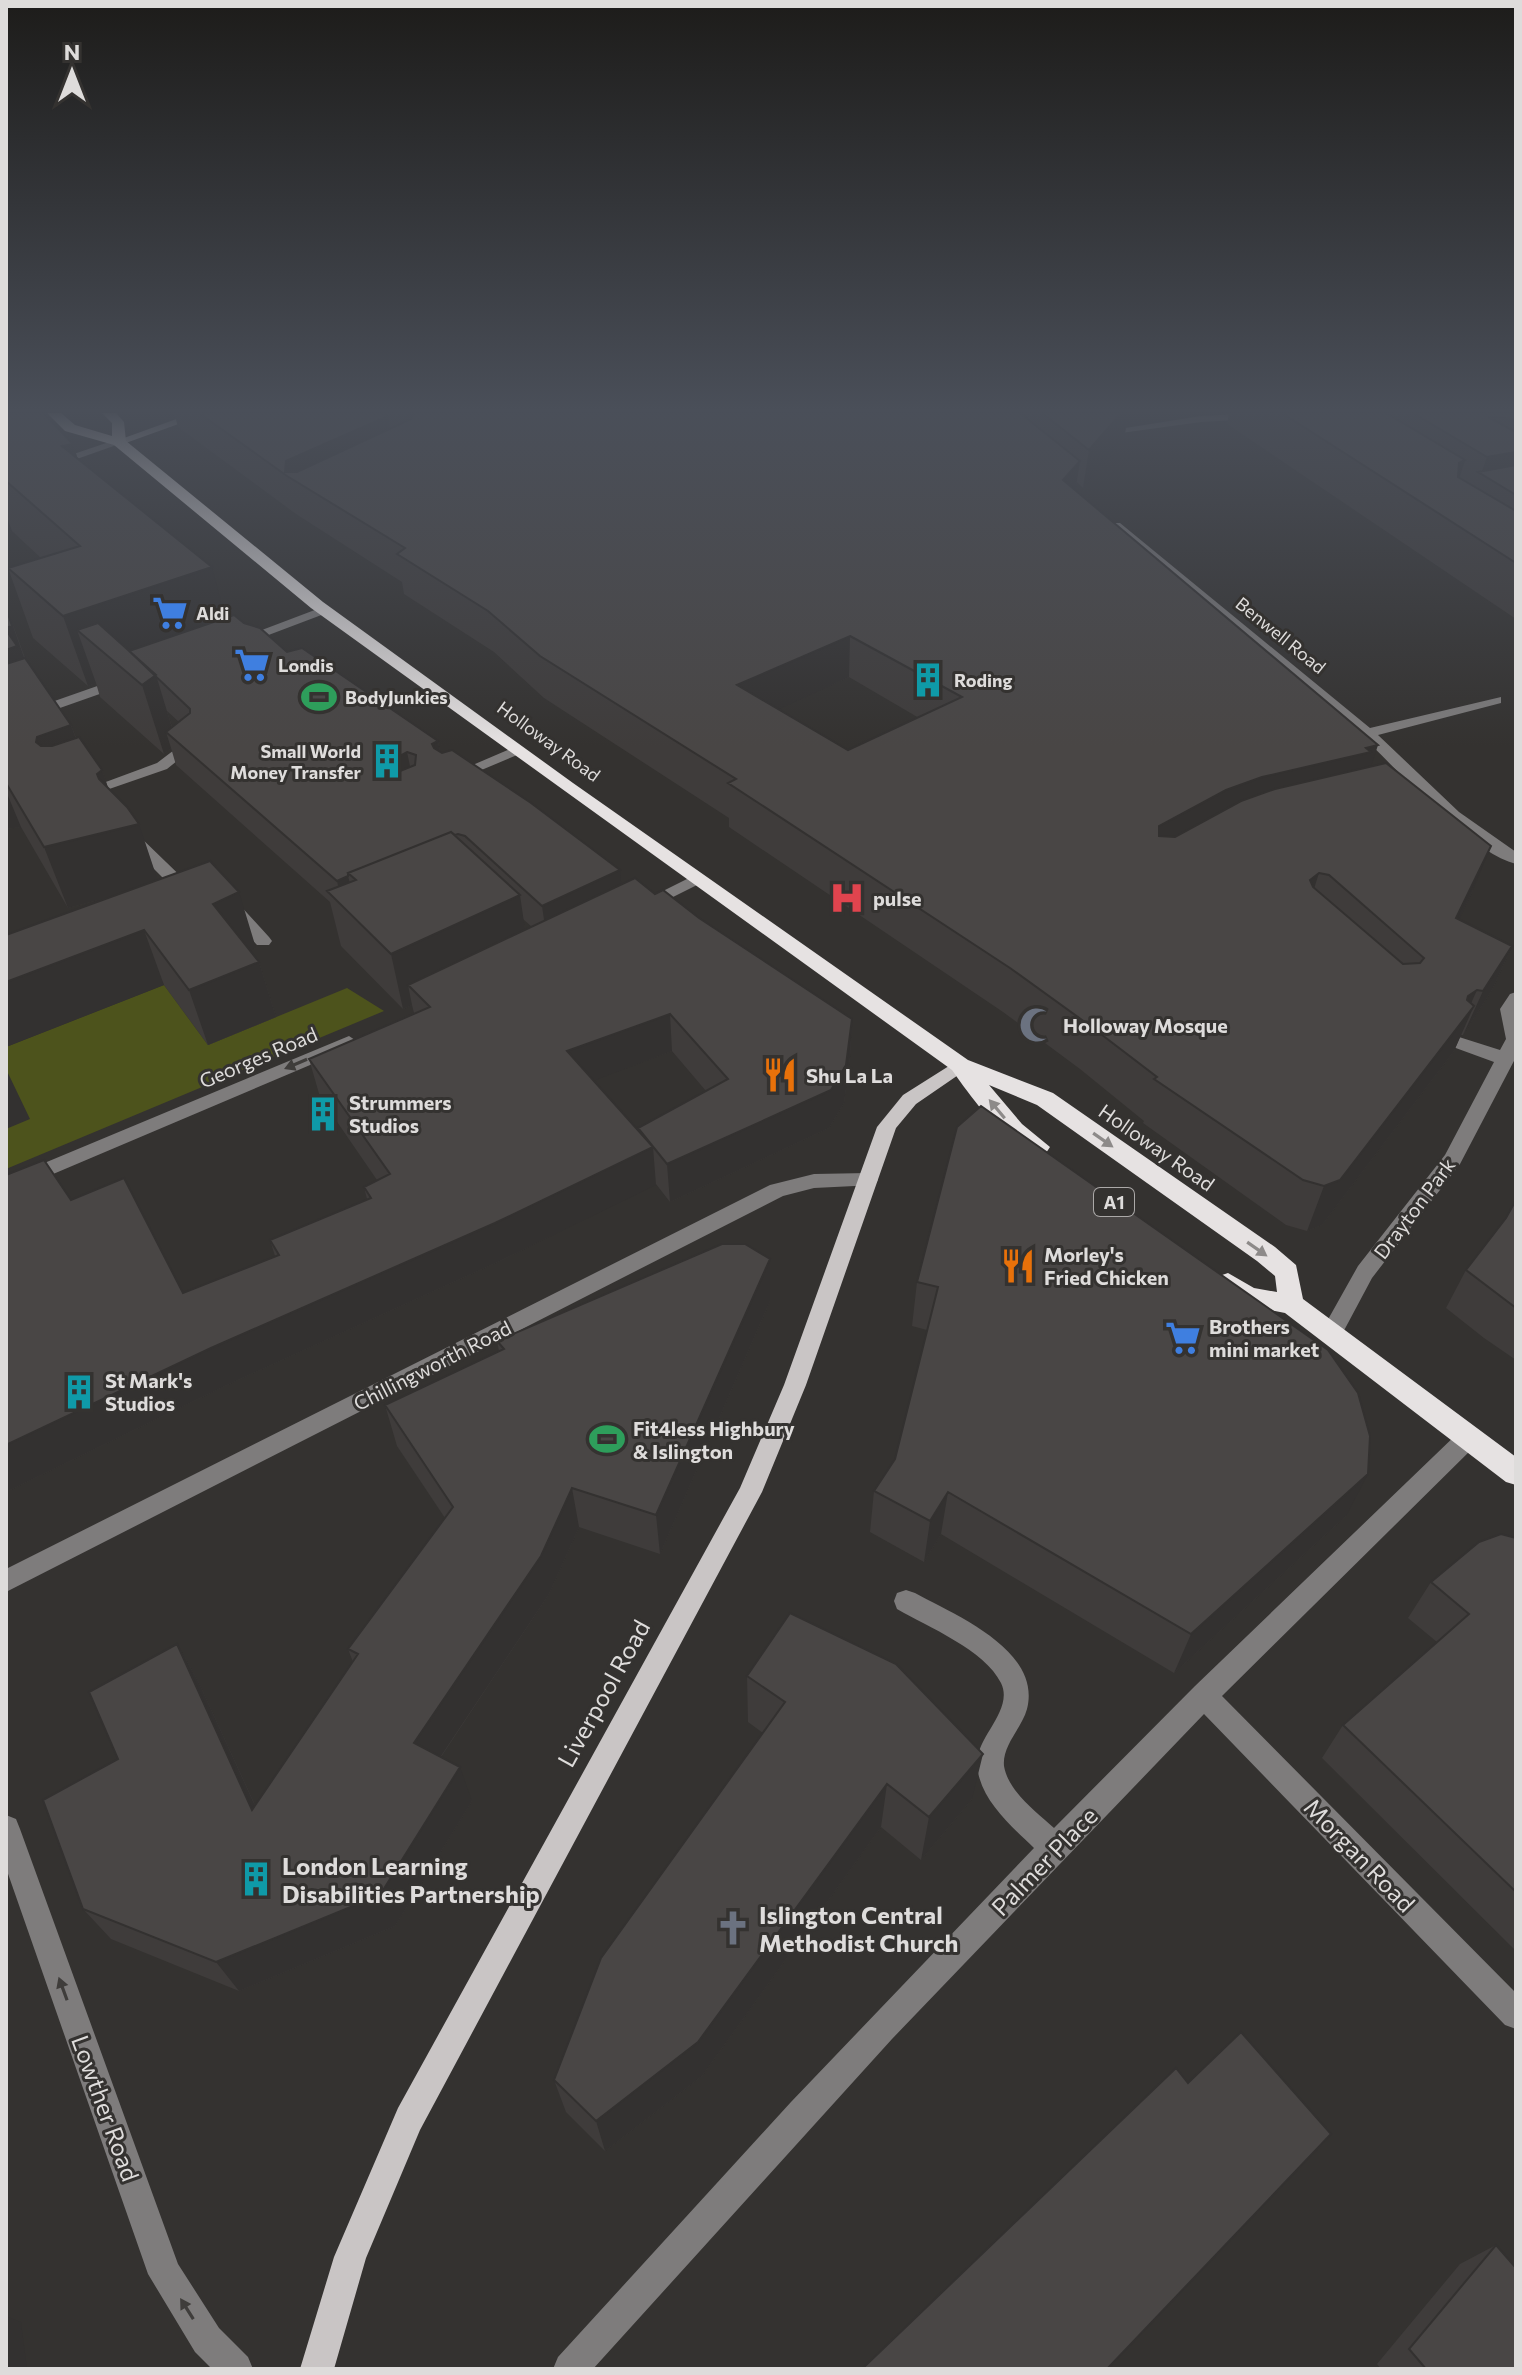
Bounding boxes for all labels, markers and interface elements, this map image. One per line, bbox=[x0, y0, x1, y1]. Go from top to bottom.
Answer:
north arrow bbox=[32, 32, 112, 112]
text: N bbox=[64, 38, 80, 65]
street label: Benwell Road bbox=[1232, 592, 1330, 678]
supermarket icon: Aldi bbox=[151, 594, 189, 632]
place label: Aldi bbox=[196, 602, 229, 624]
supermarket icon: Londis bbox=[233, 646, 271, 684]
place label: Londis bbox=[278, 654, 334, 676]
building icon: Roding bbox=[909, 661, 947, 699]
place label: Roding bbox=[954, 669, 1013, 691]
sports icon: BodyJunkies bbox=[300, 678, 338, 716]
place label: BodyJunkies bbox=[345, 686, 448, 708]
street label: Holloway Road bbox=[493, 696, 605, 786]
place label: Small World Money Transfer bbox=[230, 740, 362, 783]
building icon: Small World Money Transfer bbox=[368, 742, 406, 780]
hospital icon: pulse bbox=[828, 879, 866, 917]
place label: pulse bbox=[873, 886, 922, 910]
mosque icon: Holloway Mosque bbox=[1018, 1006, 1056, 1044]
place label: Holloway Mosque bbox=[1063, 1013, 1228, 1037]
street label: Georges Road bbox=[195, 1021, 321, 1093]
restaurant icon: Shu La La bbox=[761, 1056, 799, 1094]
one-way arrow bbox=[284, 1058, 308, 1071]
place label: Shu La La bbox=[806, 1063, 893, 1087]
place label: Strummers Studios bbox=[349, 1090, 452, 1137]
building icon: Strummers Studios bbox=[304, 1095, 342, 1133]
street label: Holloway Road bbox=[1095, 1098, 1219, 1196]
one-way arrow bbox=[989, 1100, 1006, 1120]
one-way arrow bbox=[1092, 1132, 1113, 1147]
street label: Drayton Park bbox=[1368, 1153, 1460, 1263]
road number: A1 bbox=[1094, 1188, 1134, 1216]
one-way arrow bbox=[1247, 1241, 1268, 1256]
place label: Morley's Fried Chicken bbox=[1044, 1242, 1169, 1289]
restaurant icon: Morley's Fried Chicken bbox=[999, 1247, 1037, 1285]
place label: Brothers mini market bbox=[1209, 1314, 1319, 1361]
street label: Chillingworth Road bbox=[349, 1315, 515, 1415]
supermarket icon: Brothers mini market bbox=[1164, 1319, 1202, 1357]
place label: St Mark's Studios bbox=[105, 1368, 192, 1415]
building icon: St Mark's Studios bbox=[60, 1373, 98, 1411]
place label: Fit4less Highbury & Islington bbox=[633, 1416, 795, 1463]
sports icon: Fit4less Highbury & Islington bbox=[588, 1420, 626, 1458]
street label: Liverpool Road bbox=[551, 1614, 655, 1772]
street label: Morgan Road bbox=[1299, 1792, 1421, 1918]
street label: Palmer Place bbox=[985, 1801, 1103, 1921]
place label: London Learning Disabilities Partnership bbox=[282, 1851, 540, 1908]
building icon: London Learning Disabilities Partnership bbox=[237, 1860, 275, 1898]
place label: Islington Central Methodist Church bbox=[759, 1900, 958, 1957]
church icon: Islington Central Methodist Church bbox=[714, 1909, 752, 1947]
one-way arrow bbox=[57, 1977, 69, 2001]
street label: Lowther Road bbox=[66, 2031, 146, 2185]
one-way arrow bbox=[181, 2298, 195, 2320]

